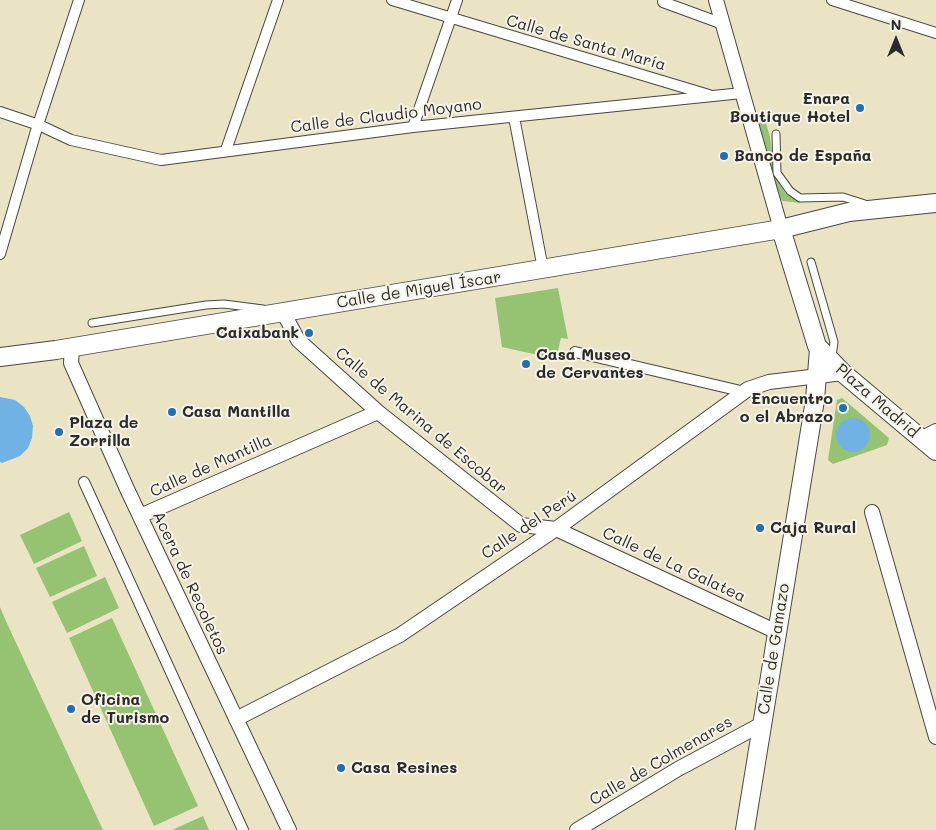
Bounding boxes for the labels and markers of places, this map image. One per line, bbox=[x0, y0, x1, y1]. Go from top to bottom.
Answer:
place label: Enara Boutique Hotel bbox=[729, 89, 850, 127]
marker: Enara Boutique Hotel bbox=[854, 102, 866, 114]
place label: Banco de España bbox=[734, 146, 871, 166]
marker: Banco de España bbox=[718, 150, 730, 162]
place label: Caixabank bbox=[216, 323, 299, 343]
marker: Caixabank bbox=[303, 327, 315, 339]
place label: Casa Museo de Cervantes bbox=[536, 345, 644, 383]
marker: Casa Museo de Cervantes bbox=[520, 358, 532, 370]
place label: Encuentro o el Abrazo bbox=[740, 389, 833, 427]
place label: Casa Mantilla bbox=[182, 402, 290, 422]
marker: Encuentro o el Abrazo bbox=[837, 402, 849, 414]
marker: Casa Mantilla bbox=[166, 406, 178, 418]
place label: Plaza de Zorrilla bbox=[69, 413, 138, 451]
marker: Plaza de Zorrilla bbox=[53, 426, 65, 438]
place label: Caja Rural bbox=[770, 518, 856, 538]
marker: Caja Rural bbox=[754, 522, 766, 534]
place label: Oficina de Turismo bbox=[81, 690, 169, 728]
marker: Oficina de Turismo bbox=[65, 703, 77, 715]
place label: Casa Resines bbox=[351, 758, 457, 778]
marker: Casa Resines bbox=[335, 762, 347, 774]

